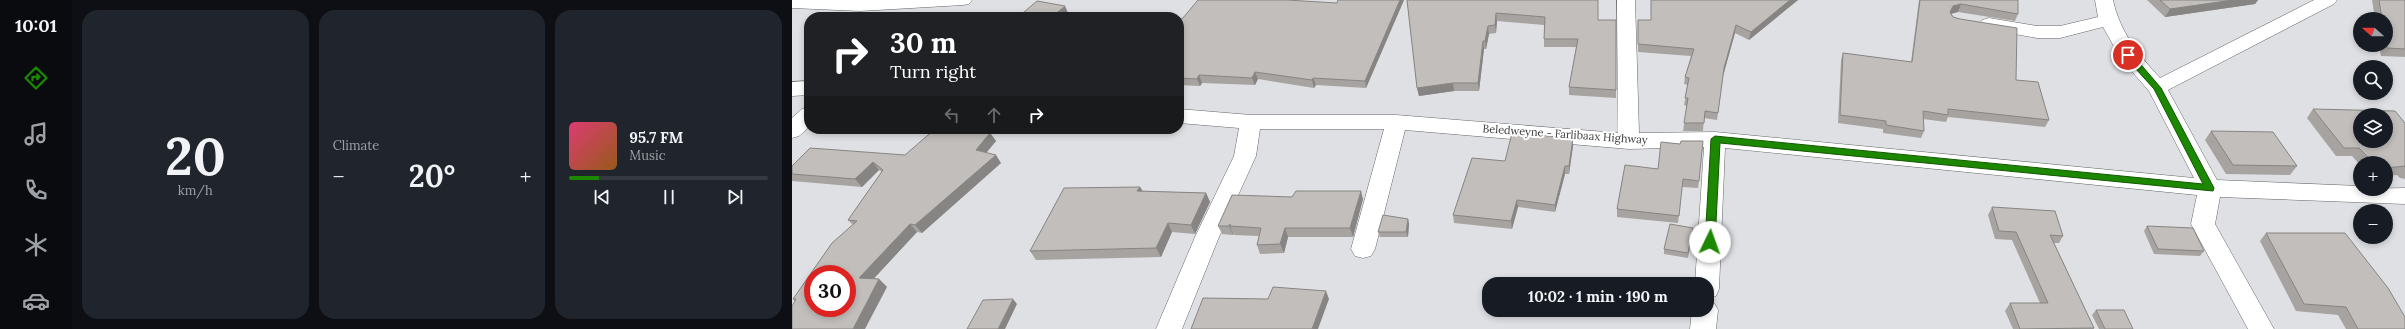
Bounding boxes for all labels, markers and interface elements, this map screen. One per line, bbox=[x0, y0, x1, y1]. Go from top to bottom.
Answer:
north arrow bbox=[2353, 12, 2393, 52]
map controls bbox=[2353, 12, 2393, 244]
text: 10:01 bbox=[15, 14, 57, 37]
text: 30 m bbox=[890, 25, 957, 61]
icon: right bbox=[824, 28, 876, 80]
pin bbox=[2111, 38, 2145, 72]
icon: arrive bbox=[2117, 44, 2139, 66]
text: Turn right bbox=[890, 60, 976, 83]
button: search bbox=[2353, 60, 2393, 100]
icon: directions bbox=[22, 64, 50, 92]
icon: left bbox=[941, 104, 963, 126]
icon: ahead bbox=[983, 104, 1005, 126]
icon: right bbox=[1025, 104, 1047, 126]
button: layers bbox=[2353, 108, 2393, 148]
icon: music bbox=[22, 120, 50, 148]
street label: Beledweyne - Farlibaax Highway bbox=[1482, 121, 1648, 147]
text: 20 bbox=[165, 123, 226, 189]
text: 95.7 FM bbox=[629, 128, 683, 147]
text: Climate bbox=[333, 137, 379, 154]
text: Music bbox=[629, 147, 666, 164]
button: + bbox=[2353, 156, 2393, 196]
text: 20° bbox=[409, 157, 455, 195]
text: − bbox=[333, 162, 344, 190]
text: + bbox=[520, 162, 531, 190]
icon: phone bbox=[22, 176, 50, 204]
text: km/h bbox=[178, 182, 213, 199]
icon: previous bbox=[591, 186, 613, 208]
icon: pause bbox=[658, 186, 680, 208]
icon: next bbox=[724, 186, 746, 208]
button: − bbox=[2353, 204, 2393, 244]
position arrow bbox=[1689, 221, 1731, 263]
icon: climate bbox=[22, 231, 50, 259]
speed limit sign: 30 bbox=[804, 265, 856, 317]
icon: car bbox=[22, 287, 50, 315]
text: 10:02 · 1 min · 190 m bbox=[1528, 287, 1668, 306]

